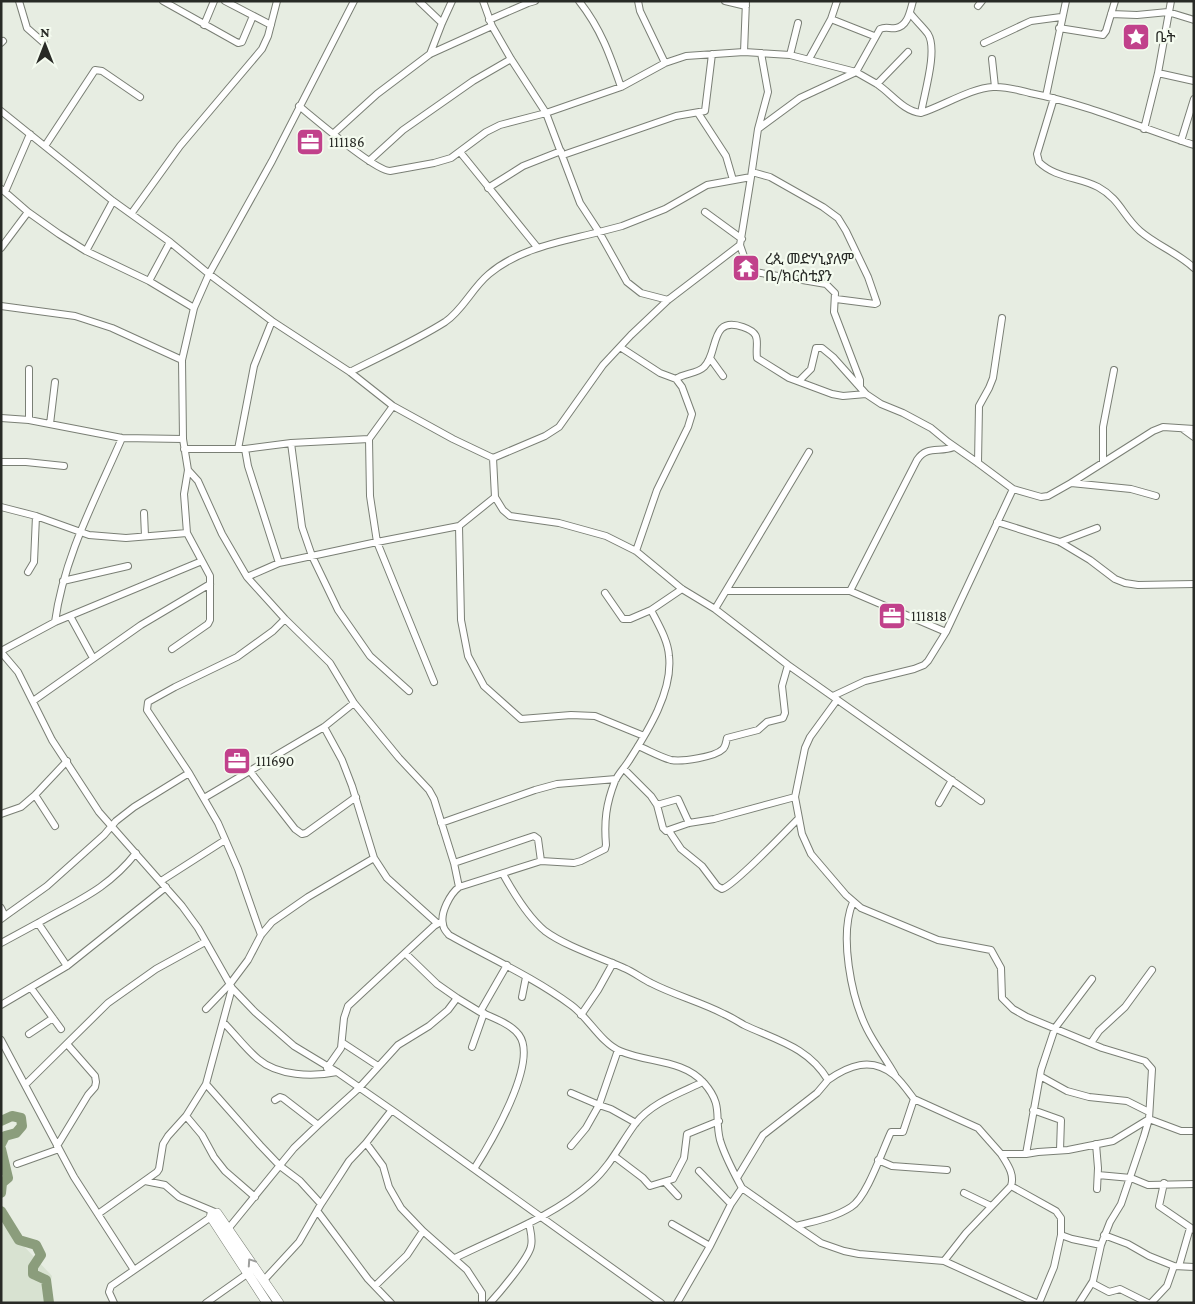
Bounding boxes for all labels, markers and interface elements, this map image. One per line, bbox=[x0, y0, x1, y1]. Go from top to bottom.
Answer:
north arrow bbox=[20, 20, 70, 70]
place icon: ቤት bbox=[1121, 22, 1151, 52]
text: N bbox=[40, 24, 50, 40]
place label: ቤት bbox=[1155, 29, 1176, 45]
office icon: 111186 bbox=[295, 127, 325, 157]
place label: 111186 bbox=[329, 134, 365, 150]
place label: ረጲ መድሃኒያለም ቤ/ክርስቲያን bbox=[765, 251, 854, 284]
temple icon: ረጲ መድሃኒያለም ቤ/ክርስቲያን bbox=[731, 253, 761, 283]
office icon: 111818 bbox=[877, 601, 907, 631]
place label: 111818 bbox=[911, 608, 947, 624]
office icon: 111690 bbox=[222, 746, 252, 776]
place label: 111690 bbox=[256, 753, 294, 769]
one-way arrow bbox=[248, 1258, 258, 1267]

